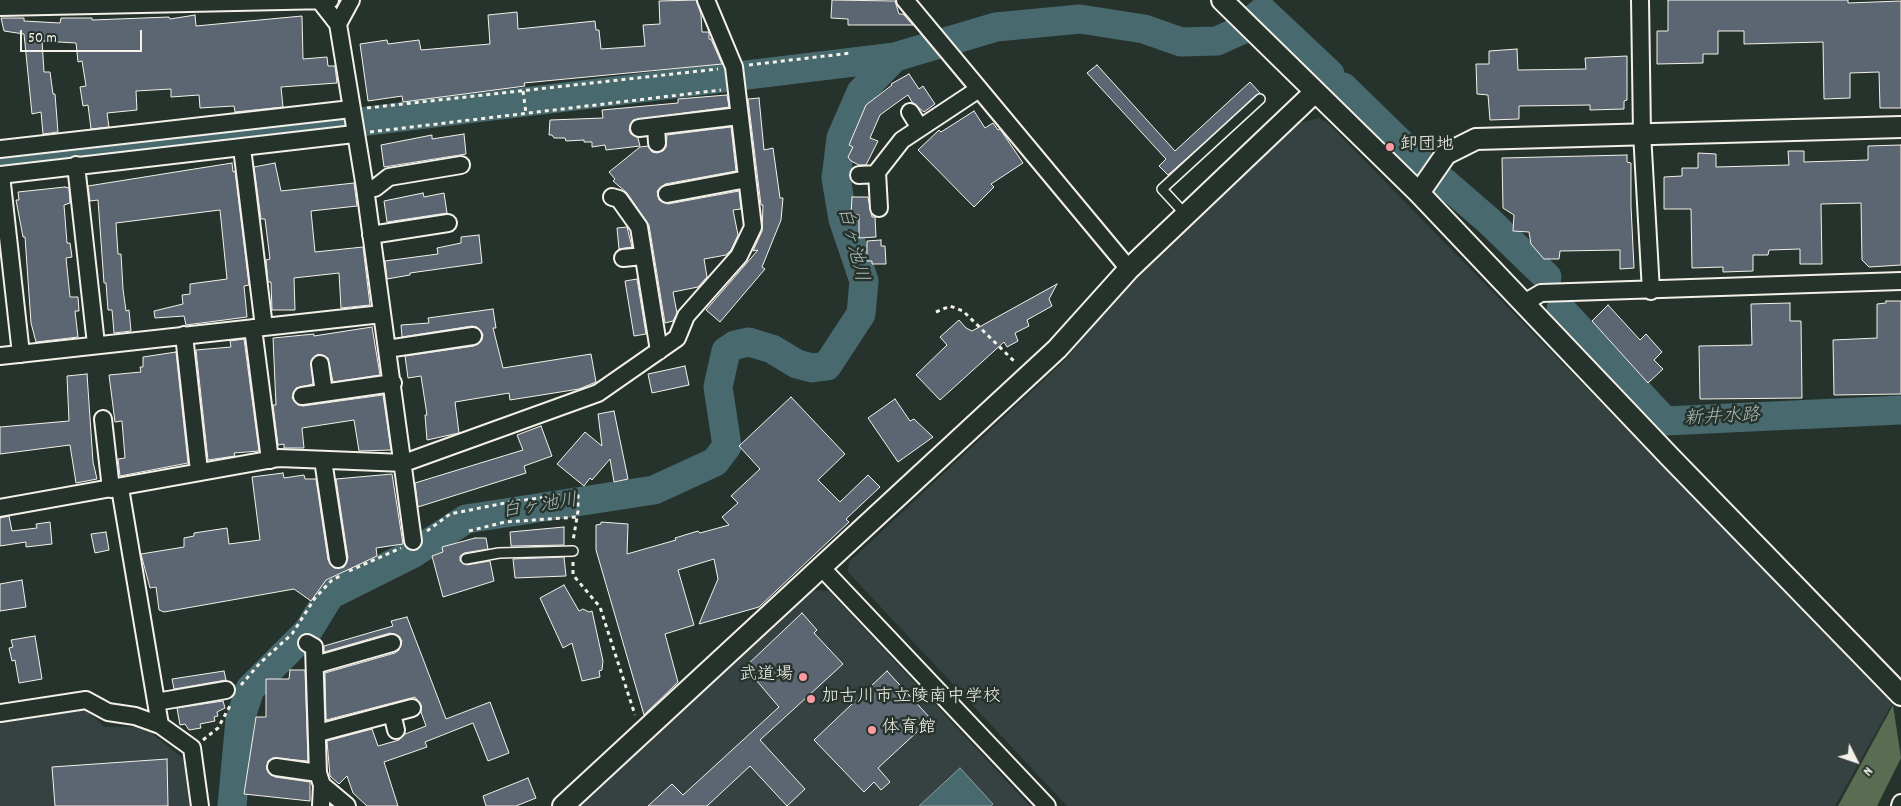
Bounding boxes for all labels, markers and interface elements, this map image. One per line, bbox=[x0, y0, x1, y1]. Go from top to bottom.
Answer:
scale bar bbox=[22, 20, 145, 52]
text: 50 m bbox=[28, 28, 57, 50]
place label: 卸団地 bbox=[1400, 136, 1454, 158]
marker: 卸団地 bbox=[1384, 141, 1396, 153]
water label: 白ヶ池川 bbox=[831, 205, 871, 285]
water label: 新井水路 bbox=[1683, 406, 1761, 432]
water label: 白ヶ池川 bbox=[501, 491, 579, 525]
place label: 武道場 bbox=[739, 666, 793, 688]
marker: 武道場 bbox=[797, 671, 809, 683]
place label: 加古川市立陵南中学校 bbox=[821, 688, 1001, 710]
marker: 加古川市立陵南中学校 bbox=[805, 693, 817, 705]
place label: 体育館 bbox=[882, 719, 936, 741]
marker: 体育館 bbox=[866, 724, 878, 736]
north arrow bbox=[1831, 736, 1881, 786]
text: N bbox=[1858, 762, 1877, 780]

